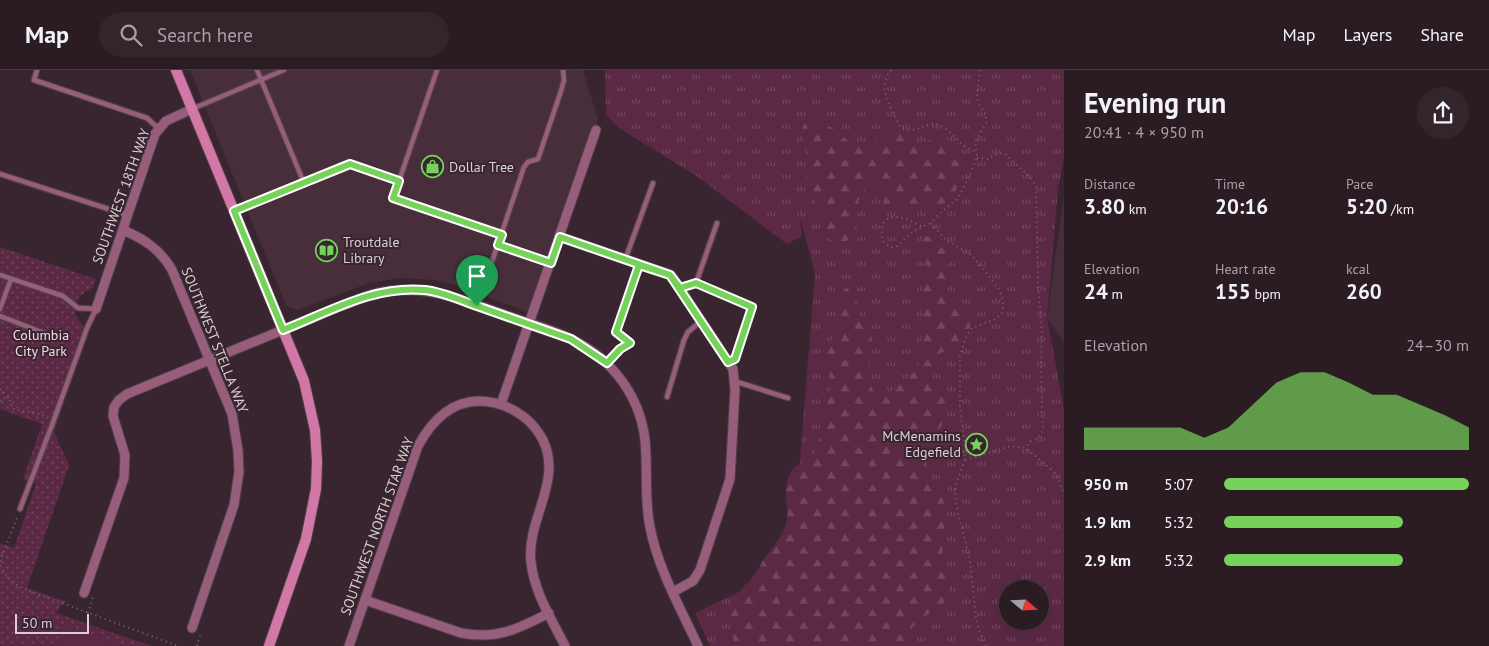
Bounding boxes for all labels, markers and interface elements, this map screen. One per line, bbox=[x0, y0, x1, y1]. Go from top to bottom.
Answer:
search box bbox=[99, 12, 449, 57]
text: Map bbox=[25, 19, 69, 50]
icon: search bbox=[117, 21, 145, 49]
text: Search here bbox=[157, 23, 253, 47]
text: Map bbox=[1283, 23, 1315, 46]
text: Layers bbox=[1343, 23, 1392, 46]
text: Share bbox=[1420, 23, 1464, 46]
text: Evening run bbox=[1084, 84, 1226, 121]
button: share bbox=[1417, 87, 1469, 139]
text: 20:41 · 4 × 950 m bbox=[1084, 122, 1204, 142]
street label: SOUTHWEST 18TH WAY bbox=[88, 126, 154, 266]
shop icon: Dollar Tree bbox=[421, 155, 445, 179]
place label: Dollar Tree bbox=[449, 158, 514, 176]
text: Distance bbox=[1084, 175, 1135, 193]
text: Time bbox=[1215, 175, 1245, 193]
text: Pace bbox=[1346, 175, 1373, 193]
text: 3.80 bbox=[1084, 193, 1125, 220]
text: 20:16 bbox=[1215, 193, 1268, 220]
text: 5:20 bbox=[1346, 193, 1387, 220]
text: km bbox=[1125, 200, 1147, 218]
text: /km bbox=[1387, 200, 1414, 218]
place label: Troutdale Library bbox=[343, 233, 400, 267]
library icon: Troutdale Library bbox=[315, 238, 339, 262]
pin bbox=[456, 255, 498, 306]
text: Elevation bbox=[1084, 260, 1140, 278]
text: Heart rate bbox=[1215, 260, 1276, 278]
text: kcal bbox=[1346, 260, 1370, 278]
icon: arrive bbox=[463, 262, 491, 290]
street label: SOUTHWEST STELLA WAY bbox=[178, 265, 253, 416]
text: 24 bbox=[1084, 278, 1108, 305]
text: 155 bbox=[1215, 278, 1251, 305]
text: 260 bbox=[1346, 278, 1382, 305]
text: m bbox=[1108, 285, 1123, 303]
text: bpm bbox=[1251, 285, 1281, 303]
park label: Columbia City Park bbox=[13, 326, 69, 360]
text: Elevation bbox=[1084, 335, 1148, 355]
text: 24–30 m bbox=[1406, 335, 1469, 355]
place label: McMenamins Edgefield bbox=[882, 427, 961, 461]
place icon: McMenamins Edgefield bbox=[965, 432, 989, 456]
street label: SOUTHWEST NORTH STAR WAY bbox=[336, 434, 418, 618]
text: 950 m bbox=[1084, 474, 1128, 494]
text: 5:07 bbox=[1164, 474, 1194, 494]
text: 1.9 km bbox=[1084, 512, 1131, 532]
text: 5:32 bbox=[1164, 512, 1194, 532]
text: 2.9 km bbox=[1084, 550, 1131, 570]
text: 5:32 bbox=[1164, 550, 1194, 570]
north arrow bbox=[999, 580, 1049, 630]
map controls bbox=[999, 580, 1049, 630]
scale bar bbox=[15, 611, 89, 634]
text: 50 m bbox=[22, 614, 52, 632]

